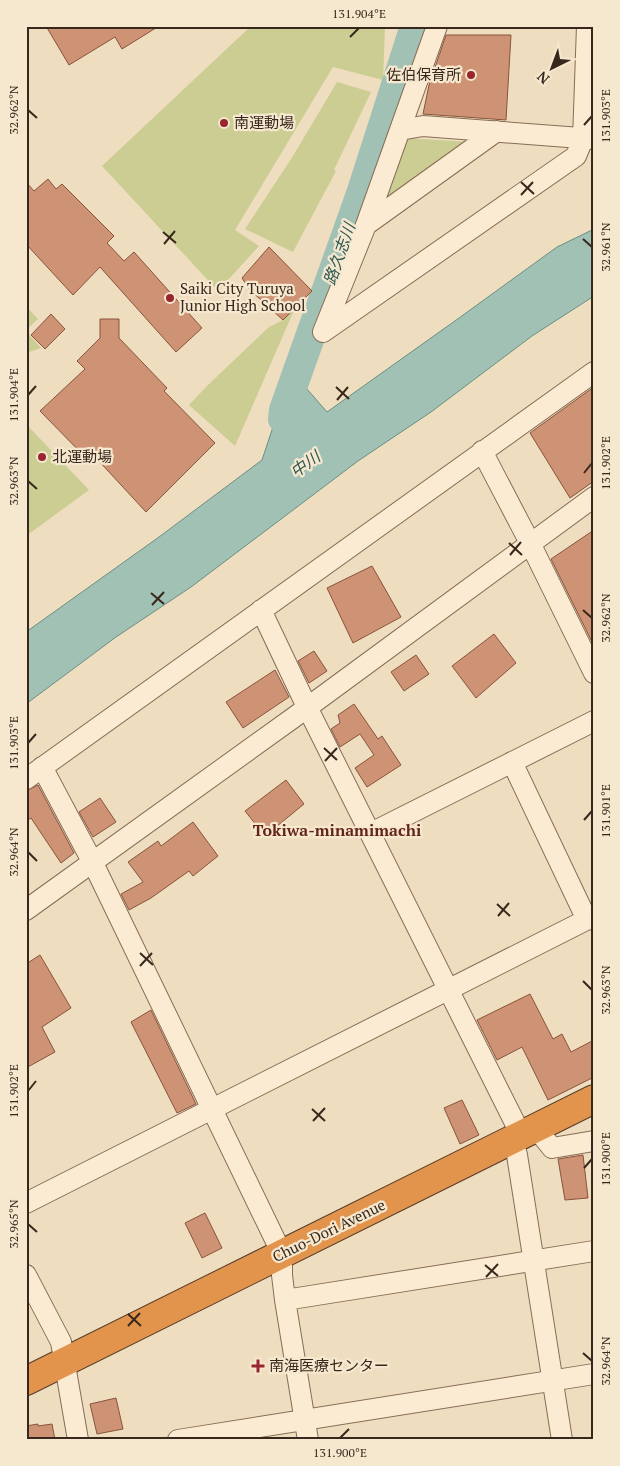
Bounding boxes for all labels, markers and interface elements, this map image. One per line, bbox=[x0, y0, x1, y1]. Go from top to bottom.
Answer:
text: 131.904°E bbox=[332, 6, 386, 21]
north arrow bbox=[528, 42, 578, 92]
place label: 佐伯保育所 bbox=[386, 64, 461, 84]
text: N bbox=[532, 67, 553, 89]
marker: 佐伯保育所 bbox=[465, 69, 477, 81]
text: 32.962°N bbox=[6, 85, 21, 135]
text: 131.903°E bbox=[598, 89, 613, 143]
place label: 南運動場 bbox=[234, 112, 294, 132]
marker: 南運動場 bbox=[218, 117, 230, 129]
water label: 路久志川 bbox=[318, 218, 360, 288]
text: 32.961°N bbox=[598, 222, 613, 272]
place label: Saiki City Turuya Junior High School bbox=[180, 278, 306, 315]
marker: Saiki City Turuya Junior High School bbox=[164, 292, 176, 304]
text: 131.904°E bbox=[6, 368, 21, 422]
text: 131.902°E bbox=[598, 436, 613, 490]
water label: 中川 bbox=[286, 445, 326, 482]
place label: 北運動場 bbox=[52, 446, 112, 466]
marker: 北運動場 bbox=[36, 451, 48, 463]
text: 32.963°N bbox=[6, 456, 21, 506]
text: 32.962°N bbox=[598, 593, 613, 643]
text: 131.903°E bbox=[6, 716, 21, 770]
text: 131.901°E bbox=[598, 784, 613, 838]
district label: Tokiwa-minamimachi bbox=[253, 819, 421, 841]
text: 32.964°N bbox=[6, 827, 21, 877]
text: 32.963°N bbox=[598, 965, 613, 1015]
text: 131.902°E bbox=[6, 1064, 21, 1118]
text: 131.900°E bbox=[598, 1132, 613, 1186]
street label: Chuo-Dori Avenue bbox=[269, 1194, 388, 1266]
text: 32.965°N bbox=[6, 1199, 21, 1249]
text: 32.964°N bbox=[598, 1336, 613, 1386]
place label: 南海医療センター bbox=[269, 1355, 389, 1375]
marker: 南海医療センター bbox=[251, 1359, 265, 1373]
text: 131.900°E bbox=[313, 1445, 367, 1460]

